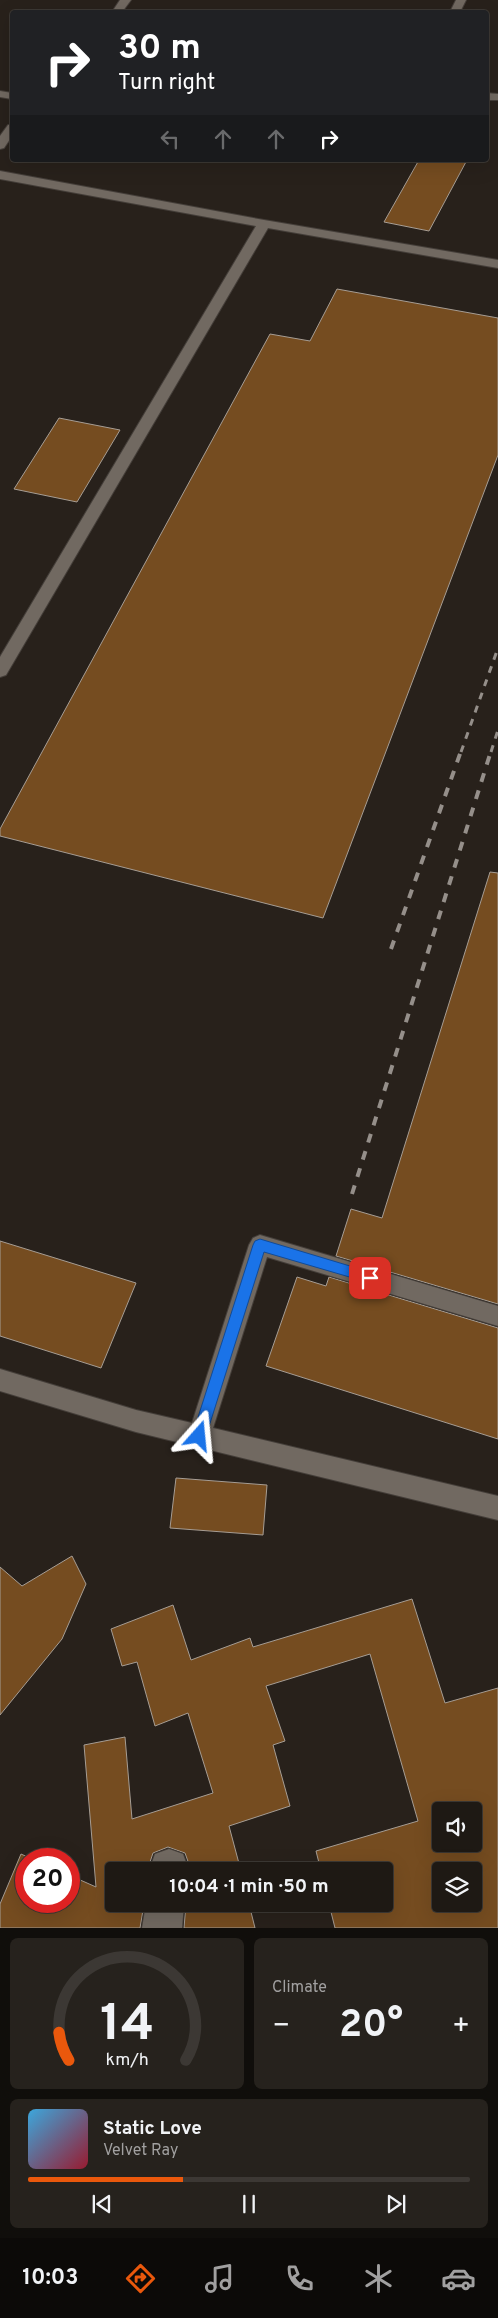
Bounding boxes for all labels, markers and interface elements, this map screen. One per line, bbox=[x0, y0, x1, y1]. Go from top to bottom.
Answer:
text: 30 m bbox=[118, 27, 201, 71]
icon: right bbox=[35, 30, 100, 95]
text: Turn right bbox=[118, 70, 215, 97]
icon: left bbox=[156, 125, 184, 153]
icon: ahead bbox=[209, 125, 237, 153]
icon: ahead bbox=[262, 125, 290, 153]
icon: right bbox=[315, 125, 343, 153]
pin bbox=[349, 1257, 391, 1299]
icon: arrive bbox=[356, 1264, 384, 1292]
position arrow bbox=[172, 1409, 224, 1461]
map controls bbox=[432, 1802, 482, 1912]
button: sound bbox=[432, 1802, 482, 1852]
speed limit sign: 20 bbox=[15, 1848, 80, 1913]
button: layers bbox=[432, 1862, 482, 1912]
text: 10:04 · 1 min · 50 m bbox=[169, 1875, 329, 1899]
text: Climate bbox=[272, 1978, 327, 1998]
text: 14 bbox=[100, 1993, 154, 2059]
text: 20° bbox=[339, 2002, 403, 2051]
text: − bbox=[272, 2009, 290, 2045]
text: + bbox=[452, 2009, 470, 2045]
text: km/h bbox=[105, 2049, 149, 2072]
text: Static Love bbox=[103, 2117, 202, 2141]
text: Velvet Ray bbox=[103, 2141, 178, 2161]
icon: previous bbox=[88, 2190, 116, 2218]
icon: pause bbox=[235, 2190, 263, 2218]
icon: next bbox=[382, 2190, 410, 2218]
icon: directions bbox=[123, 2261, 158, 2296]
icon: music bbox=[202, 2261, 237, 2296]
icon: phone bbox=[282, 2261, 317, 2296]
icon: climate bbox=[361, 2261, 396, 2296]
icon: car bbox=[441, 2261, 476, 2296]
text: 10:03 bbox=[22, 2265, 78, 2292]

